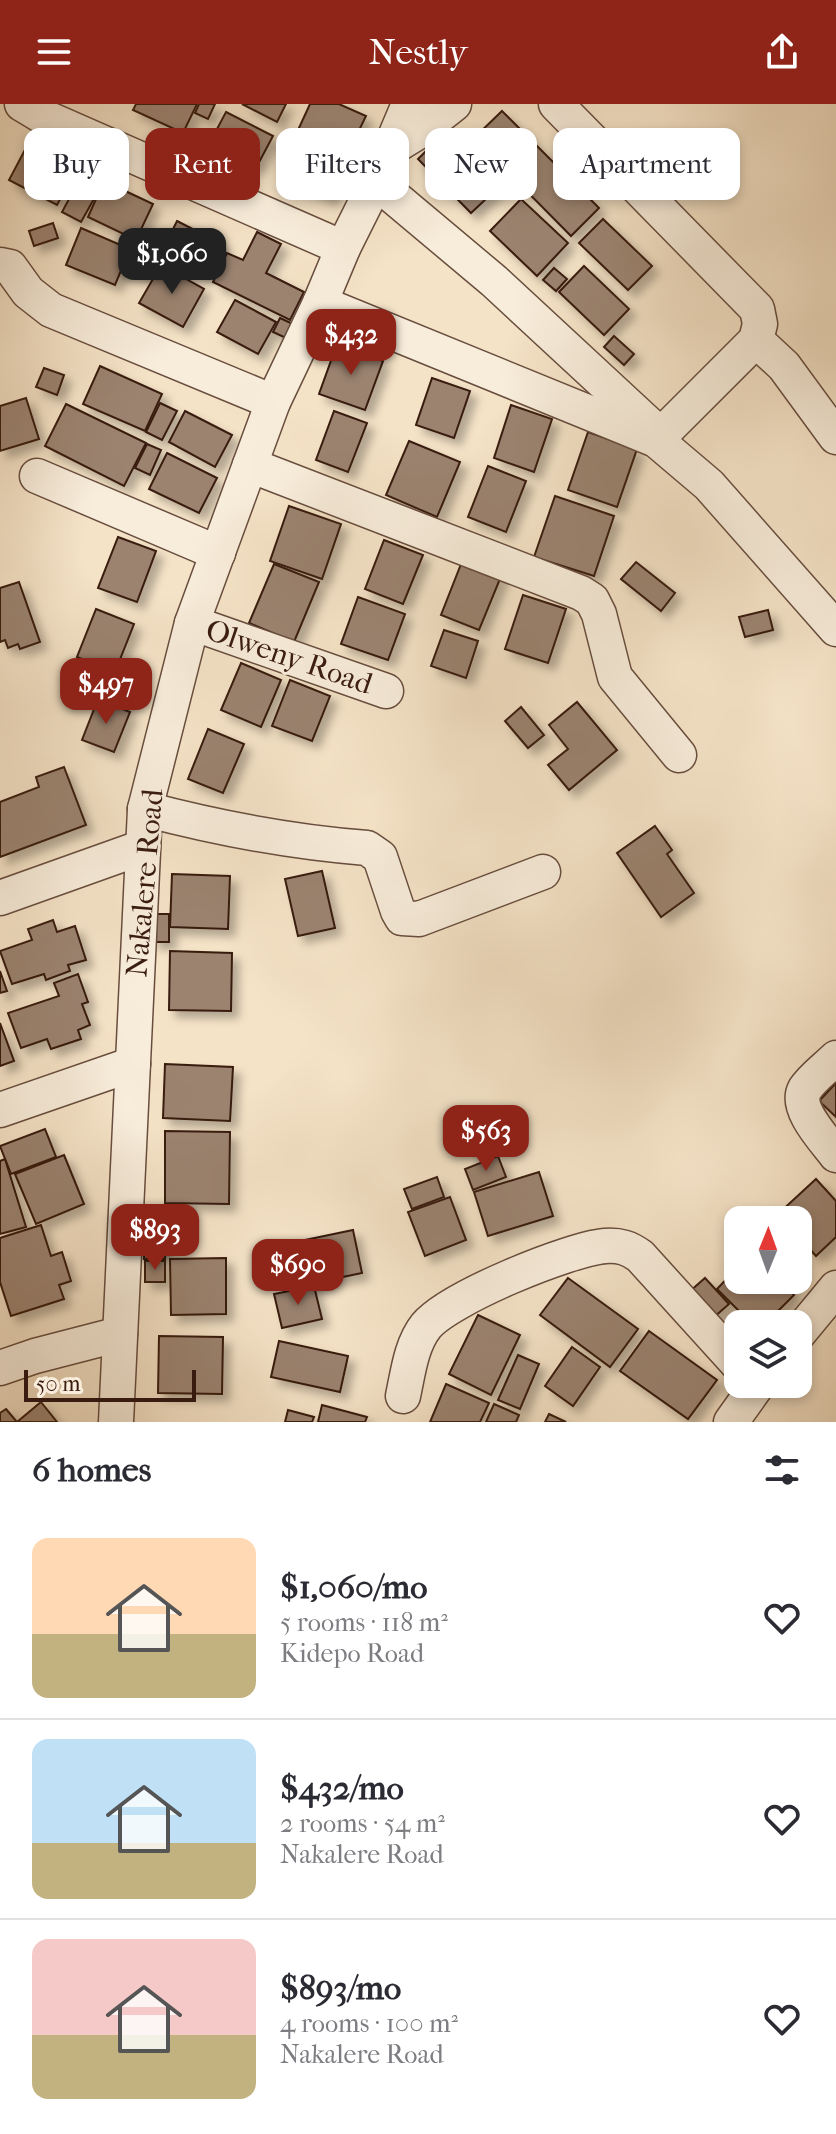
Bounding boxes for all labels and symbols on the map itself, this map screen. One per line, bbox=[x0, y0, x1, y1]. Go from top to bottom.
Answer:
pin: $1,060 bbox=[107, 228, 237, 296]
pin: $432 bbox=[304, 309, 398, 377]
street label: Olweny Road bbox=[201, 612, 378, 702]
pin: $497 bbox=[59, 658, 153, 726]
street label: Nakalere Road bbox=[119, 787, 171, 979]
pin: $563 bbox=[439, 1105, 533, 1173]
pin: $893 bbox=[108, 1204, 202, 1272]
north arrow bbox=[724, 1206, 812, 1294]
pin: $690 bbox=[251, 1239, 345, 1307]
scale bar bbox=[24, 1366, 196, 1402]

